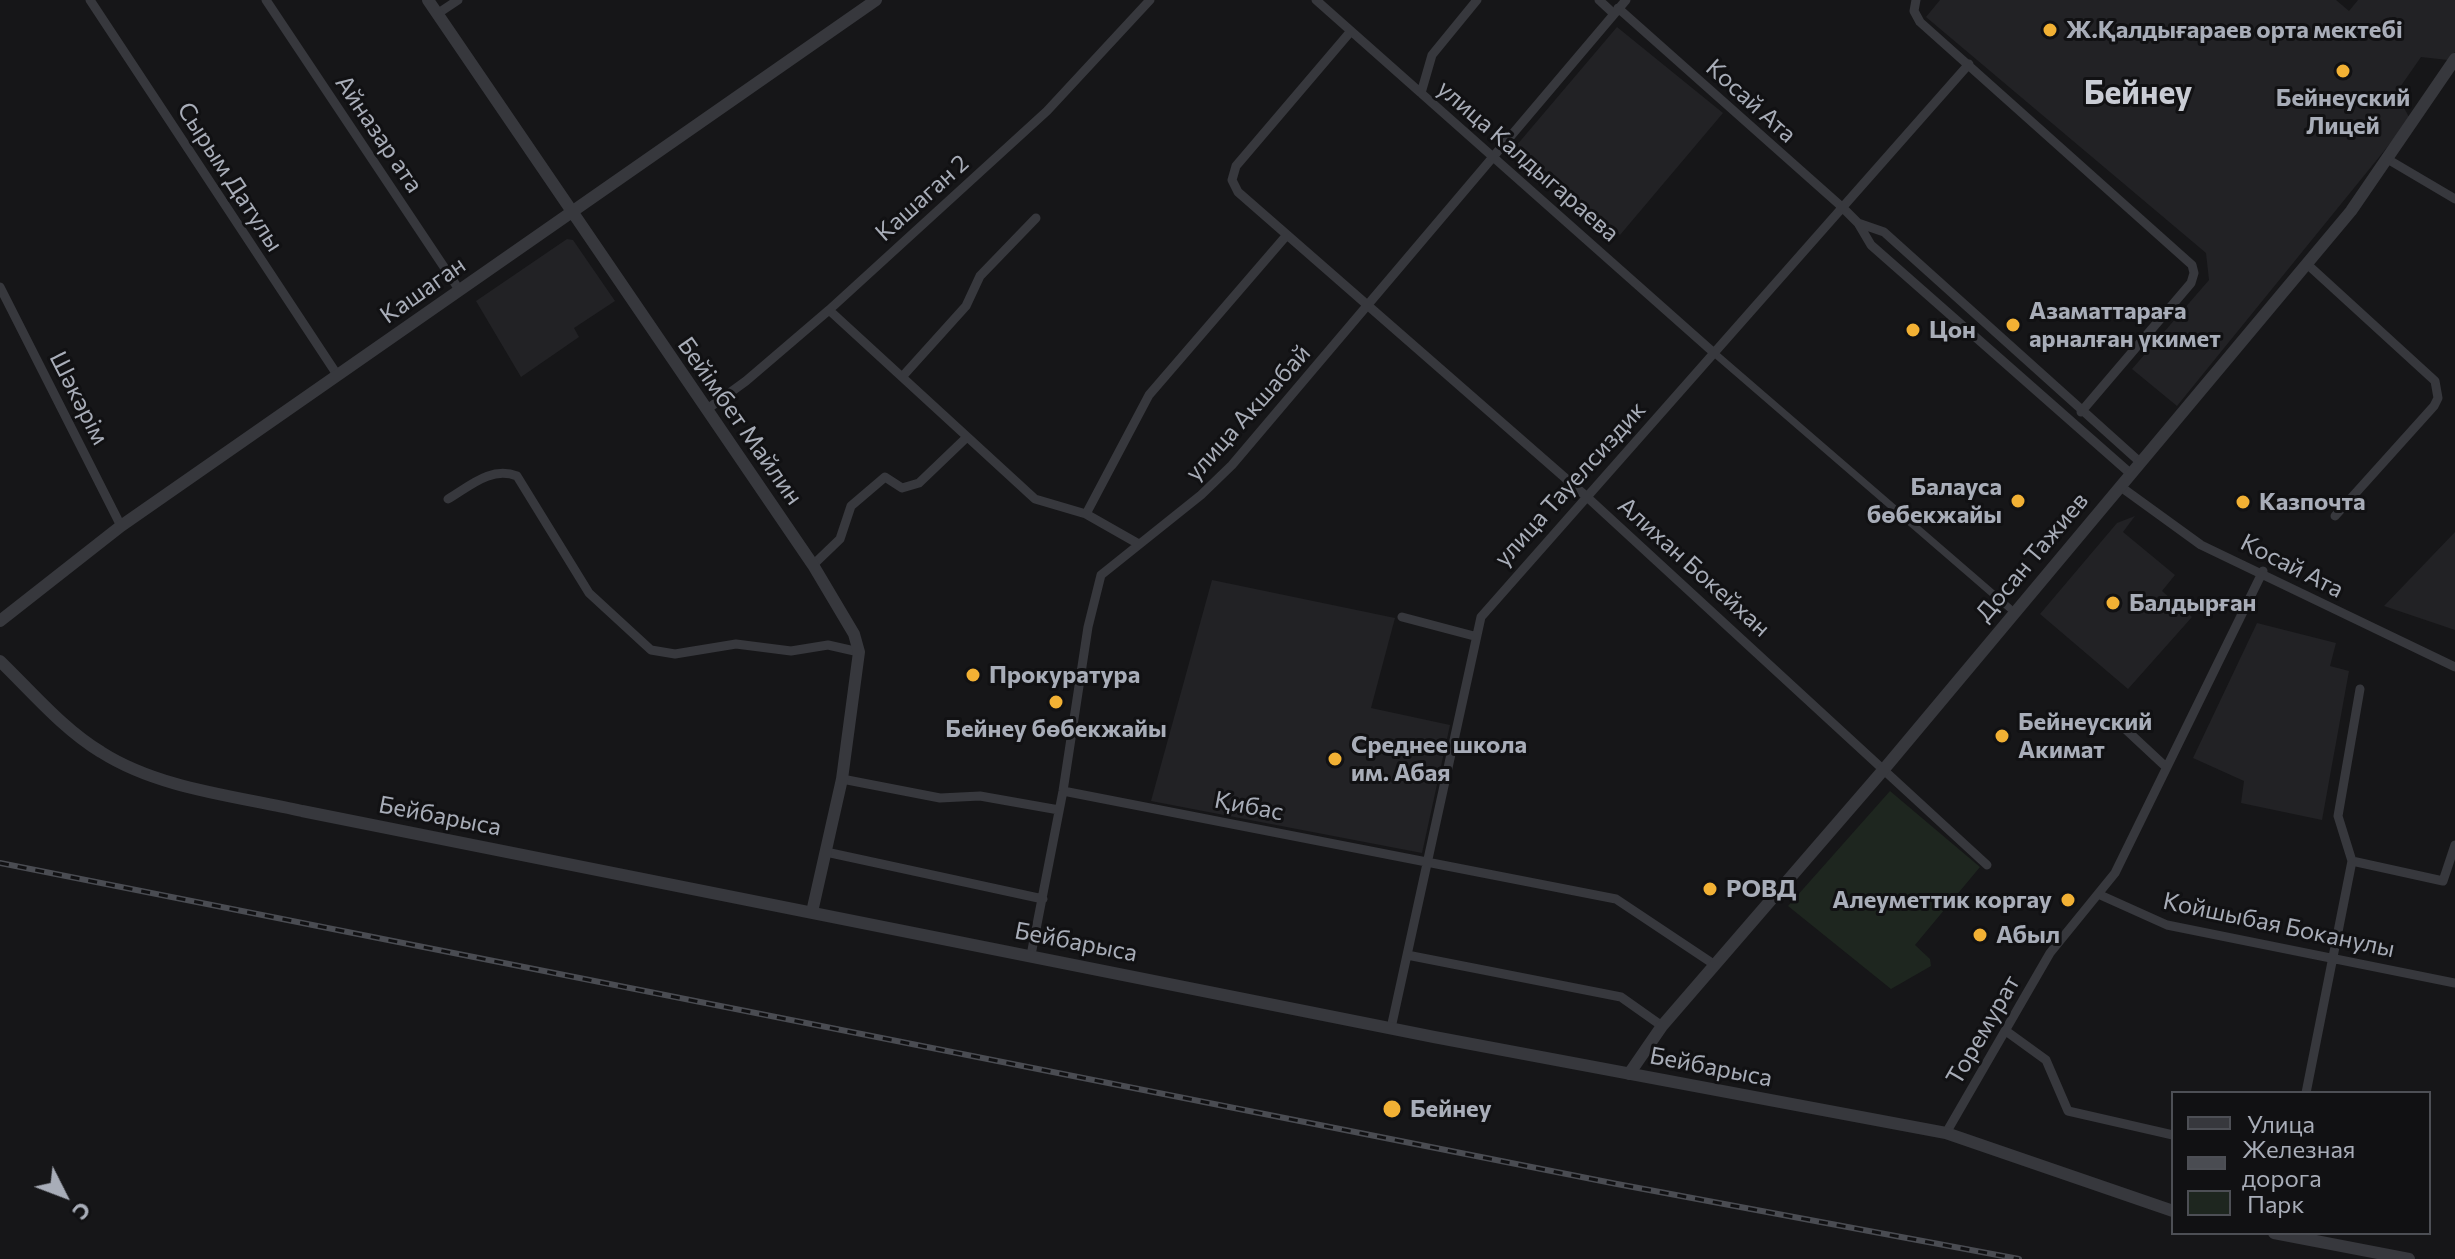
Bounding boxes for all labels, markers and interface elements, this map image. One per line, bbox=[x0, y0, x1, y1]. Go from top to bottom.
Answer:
place label: Ж.Қалдығараев орта мектебі bbox=[2066, 16, 2403, 44]
marker: Ж.Қалдығараев орта мектебі bbox=[2041, 21, 2059, 39]
street label: Косай Ата bbox=[1700, 53, 1802, 149]
marker: Бейнеуский Лицей bbox=[2334, 62, 2352, 80]
street label: Айназар ата bbox=[329, 70, 429, 198]
street label: улица Калдыгараева bbox=[1431, 74, 1625, 248]
district label: Бейнеу bbox=[2084, 74, 2192, 112]
place label: Бейнеуский Лицей bbox=[2276, 84, 2410, 140]
street label: Сырым Датулы bbox=[171, 97, 289, 257]
street label: Кашаган 2 bbox=[869, 149, 975, 247]
street label: Кашаган bbox=[375, 250, 471, 330]
place label: Азаматтараға арналған үкимет bbox=[2029, 297, 2221, 353]
place label: Цон bbox=[1929, 316, 1976, 344]
marker: Азаматтараға арналған үкимет bbox=[2004, 316, 2022, 334]
marker: Цон bbox=[1904, 321, 1922, 339]
street label: Бейімбет Майлин bbox=[671, 332, 809, 510]
street label: улица Акшабай bbox=[1179, 339, 1317, 487]
street label: Шәкәрім bbox=[43, 347, 115, 449]
street label: улица Тауелсиздик bbox=[1488, 396, 1652, 572]
place label: Балауса бөбекжайы bbox=[1867, 473, 2002, 529]
street label: Досан Тажиев bbox=[1970, 487, 2094, 627]
place label: Казпочта bbox=[2259, 488, 2366, 516]
street label: Алихан Бокейхан bbox=[1612, 491, 1776, 643]
marker: Балауса бөбекжайы bbox=[2009, 492, 2027, 510]
marker: Казпочта bbox=[2234, 493, 2252, 511]
street label: Косай Ата bbox=[2236, 528, 2348, 604]
place label: Балдырған bbox=[2129, 589, 2256, 617]
marker: Балдырған bbox=[2104, 594, 2122, 612]
place label: Прокуратура bbox=[989, 661, 1140, 689]
marker: Прокуратура bbox=[964, 666, 982, 684]
marker: Бейнеу бөбекжайы bbox=[1047, 693, 1065, 711]
place label: Бейнеуский Акимат bbox=[2018, 708, 2152, 764]
place label: Бейнеу бөбекжайы bbox=[945, 715, 1167, 743]
marker: Бейнеуский Акимат bbox=[1993, 727, 2011, 745]
place label: Среднее школа им. Абая bbox=[1351, 731, 1527, 787]
marker: Среднее школа им. Абая bbox=[1326, 750, 1344, 768]
street label: Қибас bbox=[1212, 785, 1286, 827]
street label: Бейбарыса bbox=[376, 790, 504, 842]
place label: РОВД bbox=[1726, 875, 1796, 903]
marker: РОВД bbox=[1701, 880, 1719, 898]
place label: Алеуметтик коргау bbox=[1832, 886, 2052, 914]
street label: Койшыбая Боканулы bbox=[2161, 886, 2397, 964]
marker: Алеуметтик коргау bbox=[2059, 891, 2077, 909]
street label: Бейбарыса bbox=[1012, 916, 1140, 968]
place label: Абыл bbox=[1996, 921, 2060, 949]
marker: Абыл bbox=[1971, 926, 1989, 944]
street label: Торемурат bbox=[1940, 970, 2026, 1090]
street label: Бейбарыса bbox=[1647, 1041, 1775, 1093]
legend bbox=[2171, 1091, 2431, 1235]
place label: Бейнеу bbox=[1410, 1095, 1492, 1123]
marker: Бейнеу bbox=[1381, 1098, 1403, 1120]
text: Улица bbox=[2247, 1109, 2315, 1138]
text: Железная дорога bbox=[2242, 1134, 2355, 1192]
north arrow bbox=[24, 1155, 104, 1235]
text: Парк bbox=[2247, 1189, 2304, 1218]
text: С bbox=[67, 1197, 97, 1226]

